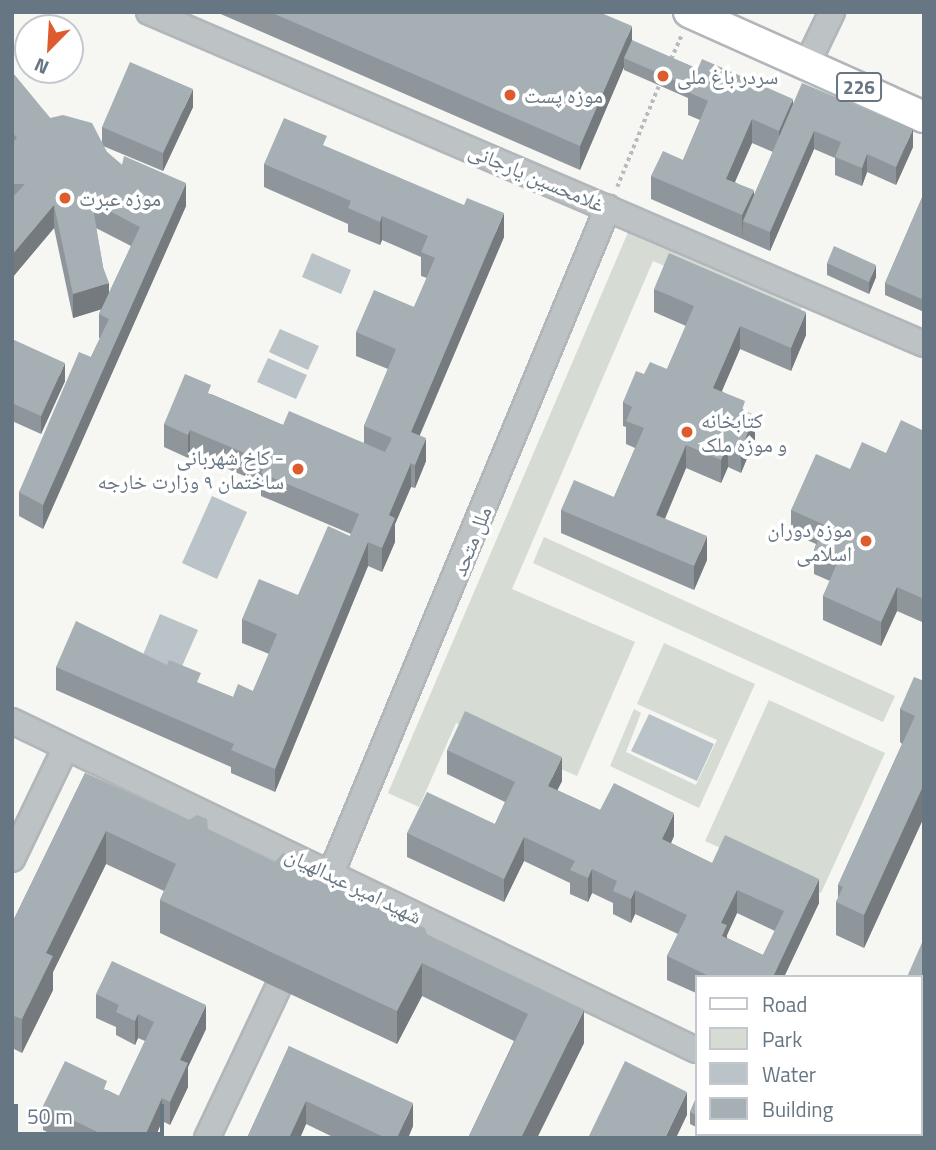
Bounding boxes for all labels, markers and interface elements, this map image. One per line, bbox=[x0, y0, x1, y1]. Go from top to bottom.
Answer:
north arrow bbox=[14, 14, 84, 84]
text: N bbox=[29, 51, 53, 83]
place label: سردر باغ ملی bbox=[677, 63, 778, 89]
marker: سردر باغ ملی bbox=[655, 68, 671, 84]
road number: 226 bbox=[834, 72, 884, 102]
place label: موزه پست bbox=[524, 82, 603, 108]
marker: موزه پست bbox=[502, 87, 518, 103]
street label: غلامحسین یارجانی bbox=[465, 137, 609, 217]
place label: موزه عبرت bbox=[79, 185, 161, 211]
marker: موزه عبرت bbox=[57, 190, 73, 206]
place label: کتابخانه و موزه ملک bbox=[701, 407, 787, 457]
marker: کتابخانه و موزه ملک bbox=[679, 424, 695, 440]
place label: کاخ شهربانی - ساختمان ۹ وزارت خارجه bbox=[97, 444, 284, 494]
marker: کاخ شهربانی - ساختمان ۹ وزارت خارجه bbox=[290, 461, 306, 477]
street label: ملل متحد bbox=[446, 503, 496, 579]
place label: موزه دوران اسلامی bbox=[767, 516, 852, 566]
marker: موزه دوران اسلامی bbox=[858, 533, 874, 549]
street label: شهید امیر عبدالهیان bbox=[282, 841, 426, 929]
legend bbox=[694, 975, 922, 1136]
text: Road bbox=[762, 988, 807, 1020]
text: Park bbox=[762, 1023, 802, 1055]
text: Water bbox=[762, 1058, 816, 1090]
scale bar bbox=[18, 1090, 168, 1134]
text: Building bbox=[762, 1093, 833, 1125]
text: 50 m bbox=[27, 1100, 73, 1132]

